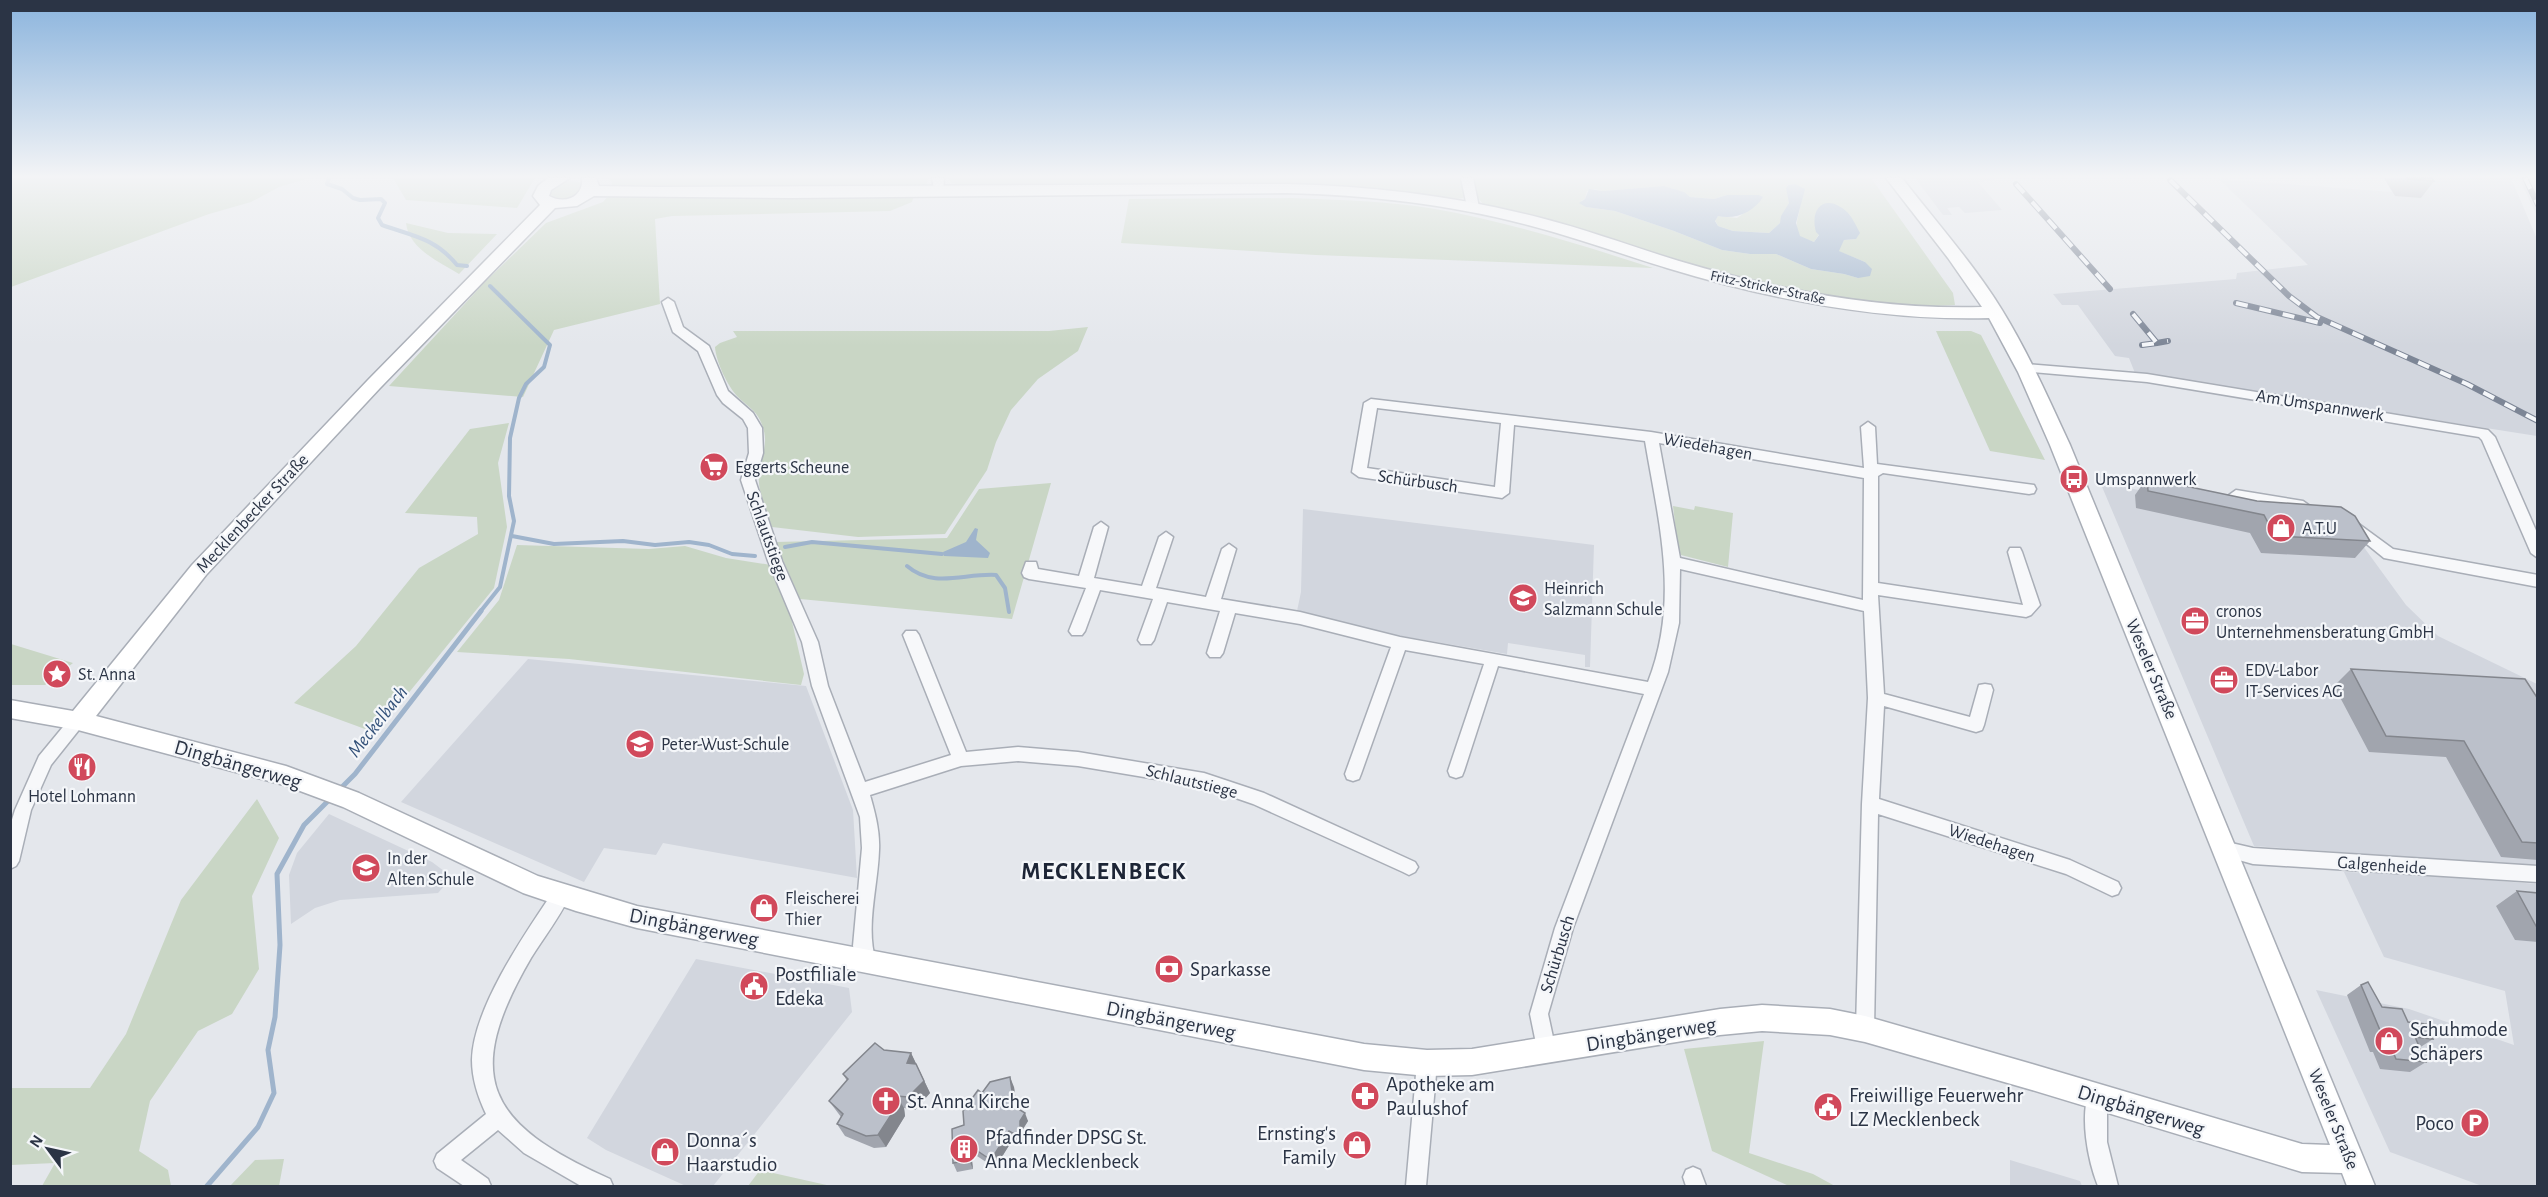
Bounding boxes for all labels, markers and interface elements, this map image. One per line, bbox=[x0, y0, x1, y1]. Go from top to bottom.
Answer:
street label: Fritz-Stricker-Straße bbox=[1709, 268, 1827, 307]
street label: Am Umspannwerk bbox=[2255, 387, 2386, 425]
street label: Wiedehagen bbox=[1662, 430, 1754, 464]
street label: Mecklenbecker Straße bbox=[193, 451, 312, 577]
supermarket icon: Eggerts Scheune bbox=[698, 451, 730, 483]
place label: Eggerts Scheune bbox=[735, 459, 849, 477]
bus stop icon: Umspannwerk bbox=[2058, 463, 2090, 495]
street label: Schürbusch bbox=[1377, 467, 1459, 497]
place label: Umspannwerk bbox=[2095, 471, 2197, 489]
street label: Schlautstiege bbox=[743, 489, 792, 584]
shop icon: A.T.U bbox=[2265, 512, 2297, 544]
place label: A.T.U bbox=[2302, 520, 2337, 538]
place label: Heinrich Salzmann Schule bbox=[1544, 580, 1663, 619]
school or university icon: Heinrich Salzmann Schule bbox=[1507, 582, 1539, 614]
place label: cronos Unternehmensberatung GmbH bbox=[2216, 603, 2435, 642]
office icon: cronos Unternehmensberatung GmbH bbox=[2179, 605, 2211, 637]
street label: Weseler Straße bbox=[2122, 617, 2180, 722]
place icon: St. Anna bbox=[41, 658, 73, 690]
place label: EDV-Labor IT-Services AG bbox=[2245, 662, 2343, 701]
office icon: EDV-Labor IT-Services AG bbox=[2208, 664, 2240, 696]
place label: St. Anna bbox=[78, 666, 136, 684]
water label: Meckelbach bbox=[344, 682, 412, 761]
school or university icon: Peter-Wust-Schule bbox=[624, 728, 656, 760]
street label: Dingbängerweg bbox=[172, 736, 305, 793]
place label: Peter-Wust-Schule bbox=[661, 736, 789, 754]
restaurant icon: Hotel Lohmann bbox=[66, 751, 98, 783]
street label: Schlautstiege bbox=[1144, 762, 1240, 802]
place label: Hotel Lohmann bbox=[28, 788, 136, 806]
street label: Wiedehagen bbox=[1946, 821, 2037, 866]
place label: In der Alten Schule bbox=[387, 850, 474, 889]
school or university icon: In der Alten Schule bbox=[350, 852, 382, 884]
street label: Galgenheide bbox=[2337, 854, 2427, 878]
district label: MECKLENBECK bbox=[1021, 860, 1187, 884]
place label: Fleischerei Thier bbox=[785, 890, 860, 929]
shop icon: Fleischerei Thier bbox=[748, 892, 780, 924]
street label: Dingbängerweg bbox=[627, 905, 761, 950]
street label: Schürbusch bbox=[1538, 913, 1578, 995]
bank icon: Sparkasse bbox=[1153, 953, 1185, 985]
place label: Sparkasse bbox=[1190, 959, 1271, 980]
place label: Postfiliale Edeka bbox=[775, 964, 856, 1009]
public building icon: Postfiliale Edeka bbox=[738, 970, 770, 1002]
street label: Dingbängerweg bbox=[1104, 998, 1238, 1043]
street label: Dingbängerweg bbox=[1585, 1014, 1718, 1055]
place label: Schuhmode Schäpers bbox=[2410, 1019, 2508, 1064]
shop icon: Schuhmode Schäpers bbox=[2373, 1025, 2405, 1057]
street label: Weseler Straße bbox=[2305, 1067, 2361, 1172]
place label: Apotheke am Paulushof bbox=[1386, 1074, 1495, 1119]
pharmacy icon: Apotheke am Paulushof bbox=[1349, 1080, 1381, 1112]
street label: Dingbängerweg bbox=[2075, 1081, 2207, 1140]
church icon: St. Anna Kirche bbox=[870, 1085, 902, 1117]
place label: Freiwillige Feuerwehr LZ Mecklenbeck bbox=[1849, 1085, 2024, 1130]
place label: St. Anna Kirche bbox=[907, 1091, 1030, 1112]
public building icon: Freiwillige Feuerwehr LZ Mecklenbeck bbox=[1812, 1091, 1844, 1123]
parking icon: Poco bbox=[2459, 1107, 2491, 1139]
place label: Poco bbox=[2415, 1113, 2454, 1134]
north arrow bbox=[18, 1119, 78, 1179]
place label: Ernsting's Family bbox=[1257, 1123, 1336, 1168]
place label: Pfadfinder DPSG St. Anna Mecklenbeck bbox=[985, 1127, 1147, 1172]
shop icon: Ernsting's Family bbox=[1341, 1129, 1373, 1161]
place label: Donna´s Haarstudio bbox=[686, 1130, 777, 1175]
text: N bbox=[27, 1132, 46, 1150]
building icon: Pfadfinder DPSG St. Anna Mecklenbeck bbox=[948, 1133, 980, 1165]
shop icon: Donna´s Haarstudio bbox=[649, 1136, 681, 1168]

